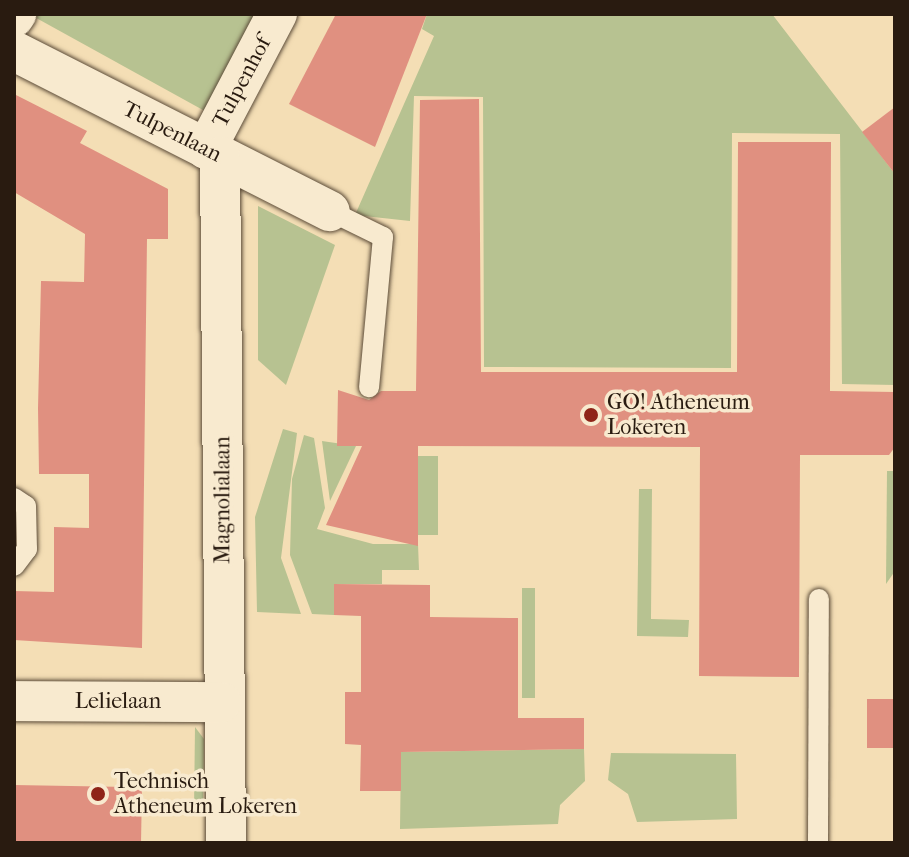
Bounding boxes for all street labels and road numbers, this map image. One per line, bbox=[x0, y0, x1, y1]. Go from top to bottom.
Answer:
street label: Tulpenhof bbox=[207, 32, 277, 132]
street label: Tulpenlaan bbox=[118, 96, 226, 168]
street label: Magnolialaan bbox=[210, 436, 236, 564]
street label: Lelielaan bbox=[75, 689, 161, 715]

